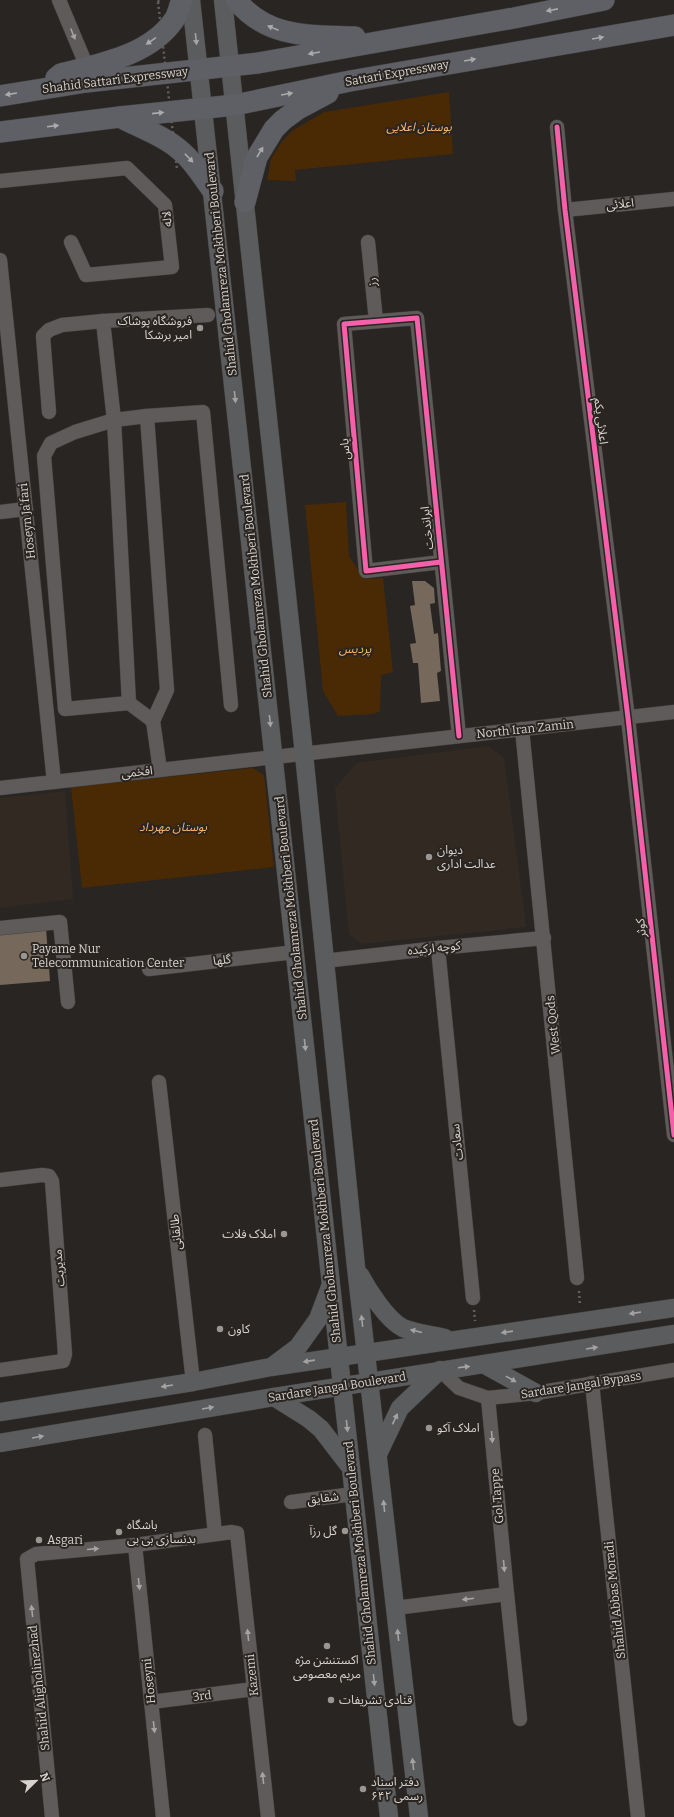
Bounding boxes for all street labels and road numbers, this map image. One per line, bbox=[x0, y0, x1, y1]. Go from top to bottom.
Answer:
street label: Sattari Expressway bbox=[344, 57, 451, 89]
street label: Shahid Sattari Expressway bbox=[41, 64, 189, 96]
street label: Shahid Gholamreza Mokhberi Boulevard bbox=[202, 151, 240, 377]
street label: اعلائی bbox=[605, 196, 635, 212]
street label: لاله bbox=[159, 210, 175, 228]
street label: رز bbox=[365, 277, 380, 288]
street label: اعلائی یکم bbox=[589, 397, 611, 446]
street label: یاس bbox=[337, 438, 353, 460]
street label: Shahid Gholamreza Mokhberi Boulevard bbox=[237, 473, 275, 699]
street label: Hoseyn Ja'fari bbox=[16, 482, 38, 560]
street label: ایراندخت bbox=[418, 505, 436, 550]
street label: North Iran Zamin bbox=[476, 717, 575, 741]
street label: افخمی bbox=[121, 763, 154, 781]
street label: Shahid Gholamreza Mokhberi Boulevard bbox=[272, 795, 310, 1021]
street label: کوثر bbox=[633, 917, 649, 939]
street label: کوچه ارکیده bbox=[407, 938, 462, 959]
street label: گلها bbox=[212, 952, 233, 968]
street label: West Qods bbox=[543, 995, 563, 1055]
street label: Shahid Gholamreza Mokhberi Boulevard bbox=[306, 1118, 344, 1344]
street label: سعادت bbox=[448, 1123, 466, 1161]
street label: طالقانی bbox=[167, 1213, 185, 1251]
street label: مدیریت bbox=[50, 1249, 68, 1287]
street label: Sardare Jangal Boulevard bbox=[267, 1369, 407, 1405]
street label: Sardare Jangal Bypass bbox=[520, 1369, 642, 1401]
street label: Shahid Gholamreza Mokhberi Boulevard bbox=[341, 1440, 379, 1666]
street label: Gol Tappe bbox=[488, 1468, 506, 1524]
street label: شقایق bbox=[306, 1489, 340, 1508]
street label: Shahid Abbas Moradi bbox=[602, 1540, 628, 1660]
street label: Shahid Aligholinezhad bbox=[25, 1625, 53, 1751]
street label: Kazemi bbox=[243, 1653, 261, 1697]
street label: Hoseyni bbox=[140, 1657, 158, 1704]
street label: 3rd bbox=[192, 1688, 212, 1704]

